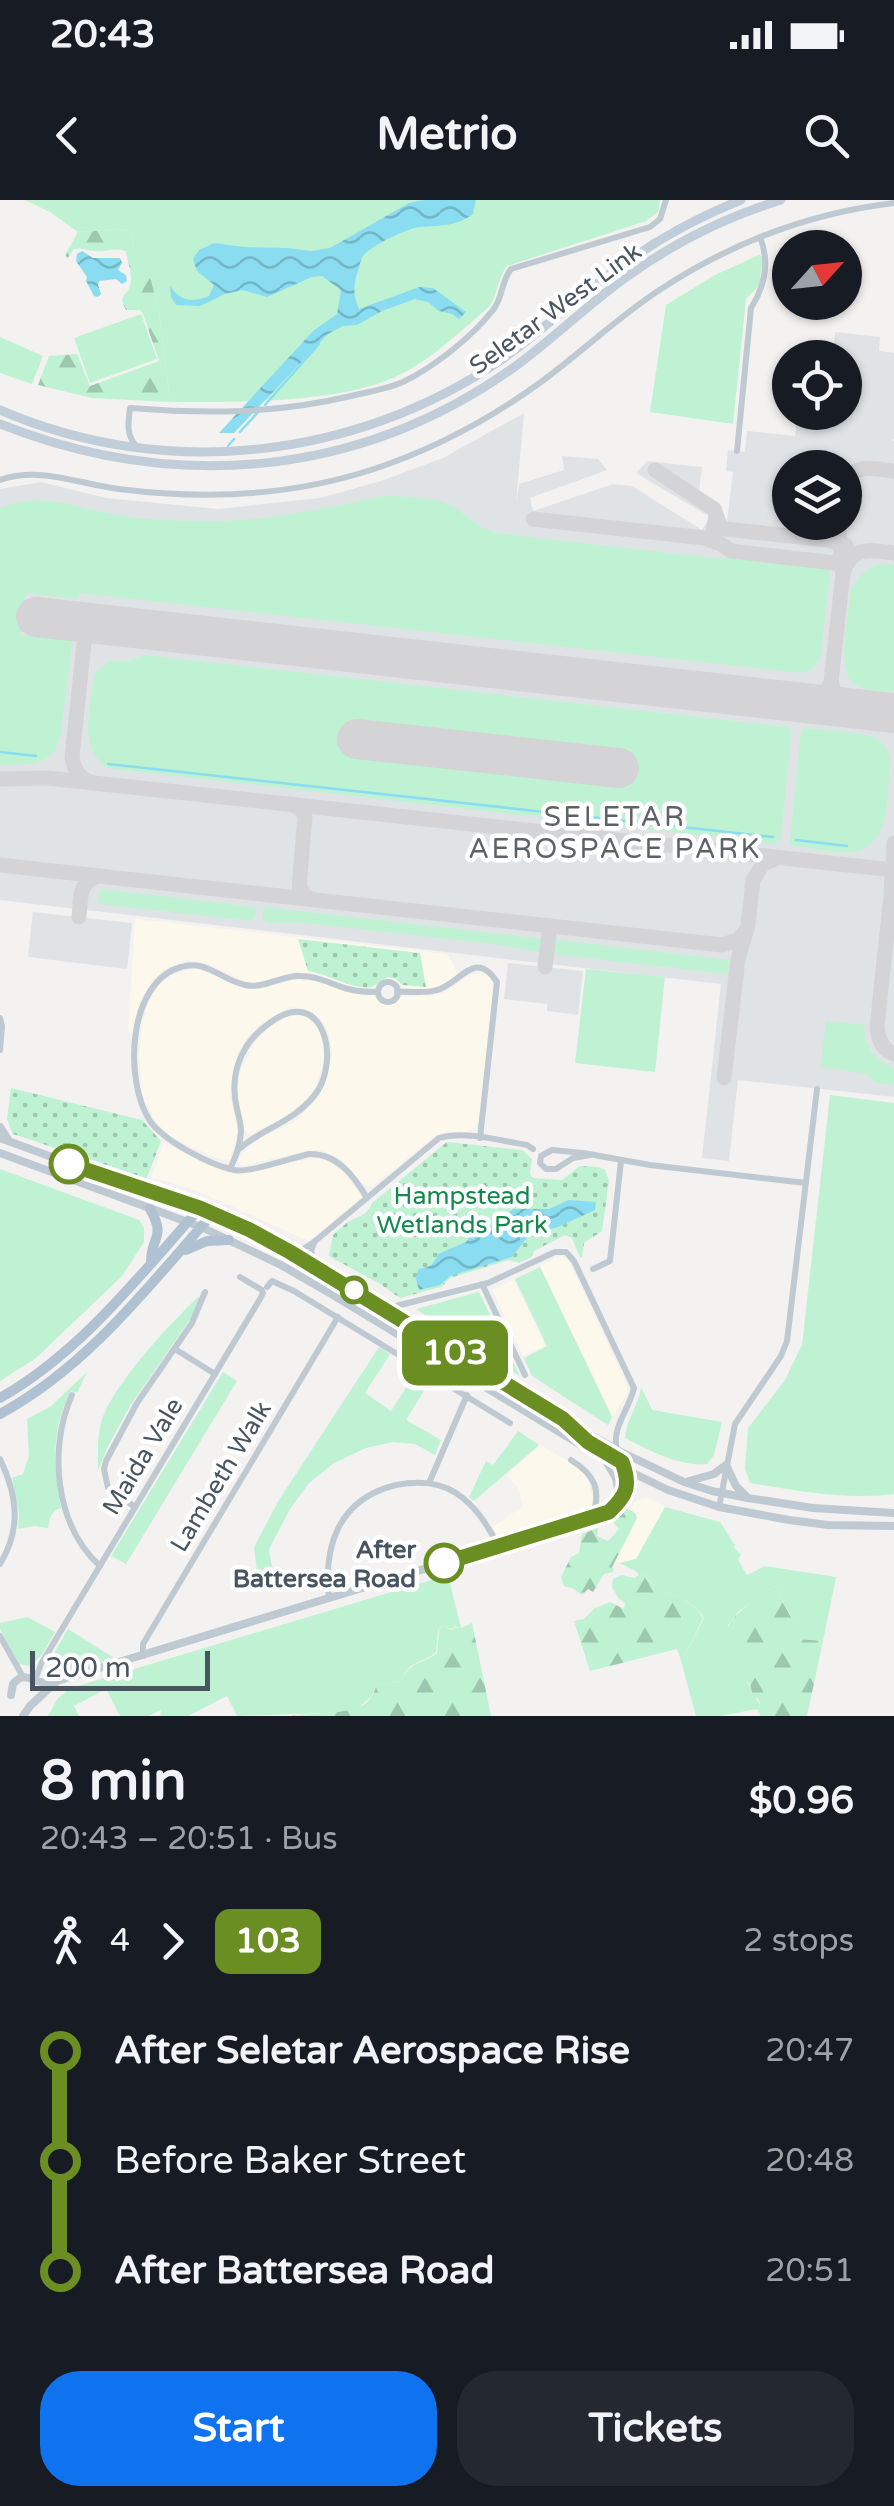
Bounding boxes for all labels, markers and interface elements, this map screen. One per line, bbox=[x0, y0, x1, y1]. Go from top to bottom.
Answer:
text: 20:43 bbox=[50, 12, 155, 58]
icon: back bbox=[40, 108, 95, 163]
text: Metrio bbox=[376, 108, 518, 162]
icon: search bbox=[799, 108, 854, 163]
north arrow bbox=[772, 230, 862, 320]
map controls bbox=[772, 230, 862, 540]
street label: Seletar West Link bbox=[464, 236, 647, 381]
button: locate bbox=[772, 340, 862, 430]
button: layers bbox=[772, 450, 862, 540]
district label: SELETAR AEROSPACE PARK bbox=[468, 800, 762, 866]
unlabelled marker bbox=[50, 1145, 88, 1183]
park label: Hampstead Wetlands Park bbox=[376, 1181, 548, 1240]
unlabelled marker bbox=[341, 1277, 367, 1303]
line badge: 103 bbox=[398, 1320, 512, 1386]
text: 103 bbox=[422, 1332, 488, 1374]
street label: Maida Vale bbox=[96, 1393, 189, 1520]
street label: Lambeth Walk bbox=[164, 1396, 278, 1557]
place label: After Battersea Road bbox=[233, 1535, 416, 1594]
marker: After Battersea Road bbox=[425, 1544, 463, 1582]
scale bar bbox=[30, 1646, 210, 1690]
text: 200 m bbox=[45, 1651, 131, 1685]
text: 8 min bbox=[40, 1749, 187, 1815]
text: $0.96 bbox=[749, 1778, 854, 1824]
text: 20:43 – 20:51 · Bus bbox=[40, 1820, 338, 1858]
icon: walk bbox=[40, 1914, 95, 1969]
icon: forward bbox=[145, 1914, 200, 1969]
text: 103 bbox=[235, 1920, 301, 1962]
text: 4 bbox=[110, 1922, 130, 1960]
text: 2 stops bbox=[743, 1922, 854, 1960]
text: After Seletar Aerospace Rise bbox=[114, 2028, 630, 2074]
text: 20:47 bbox=[765, 2032, 854, 2070]
text: Before Baker Street bbox=[114, 2138, 466, 2184]
text: 20:48 bbox=[765, 2142, 854, 2180]
text: After Battersea Road bbox=[114, 2248, 494, 2294]
text: 20:51 bbox=[765, 2252, 854, 2290]
button: Start bbox=[40, 2371, 437, 2486]
button: Tickets bbox=[457, 2371, 854, 2486]

